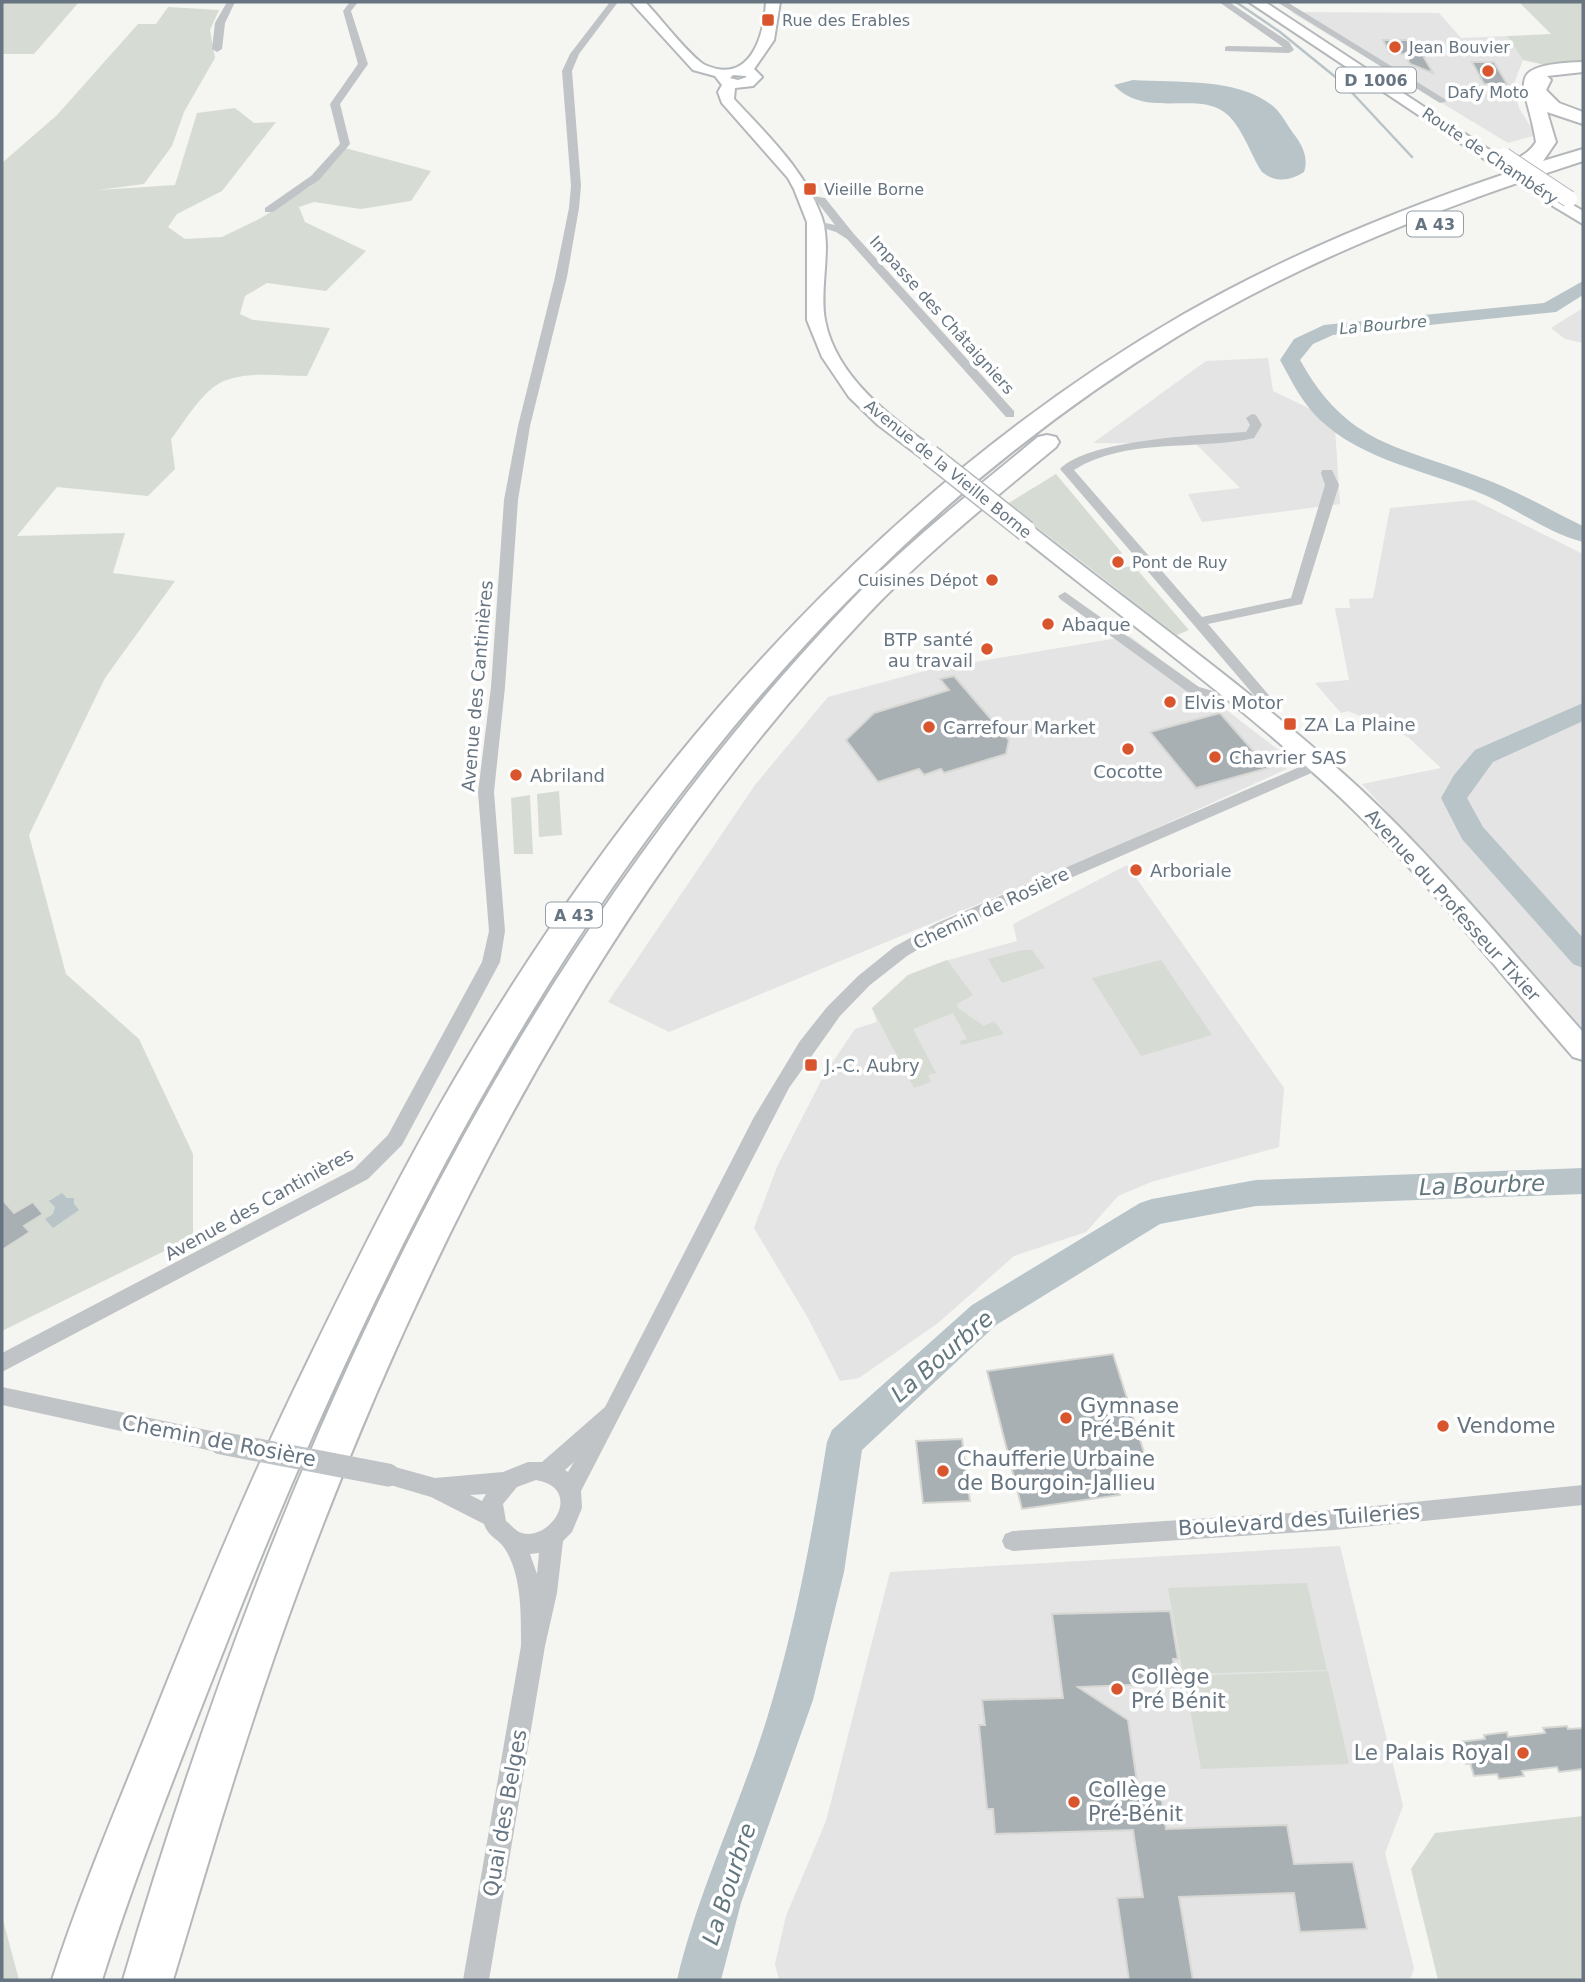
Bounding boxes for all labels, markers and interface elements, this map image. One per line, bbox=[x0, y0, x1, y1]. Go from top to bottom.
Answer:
place label: Rue des Erables bbox=[782, 11, 910, 30]
marker: Rue des Erables bbox=[760, 12, 776, 28]
place label: Jean Bouvier bbox=[1408, 38, 1510, 57]
marker: Jean Bouvier bbox=[1387, 39, 1403, 55]
marker: Dafy Moto bbox=[1480, 63, 1496, 79]
road number: D 1006 bbox=[1336, 68, 1416, 92]
place label: Dafy Moto bbox=[1447, 83, 1529, 102]
street label: Route de Chambéry bbox=[1419, 104, 1561, 208]
place label: Vieille Borne bbox=[824, 180, 924, 199]
marker: Vieille Borne bbox=[802, 181, 818, 197]
road number: A 43 bbox=[1407, 212, 1463, 236]
street label: Impasse des Châtaigniers bbox=[866, 232, 1018, 398]
water label: La Bourbre bbox=[1338, 312, 1428, 338]
street label: Avenue de la Vieille Borne bbox=[861, 396, 1035, 542]
place label: Pont de Ruy bbox=[1132, 553, 1227, 572]
marker: Pont de Ruy bbox=[1110, 554, 1126, 570]
place label: Cuisines Dépot bbox=[858, 571, 978, 590]
marker: Cuisines Dépot bbox=[984, 572, 1000, 588]
street label: Avenue des Cantinières bbox=[457, 579, 497, 793]
place label: Abaque bbox=[1062, 614, 1131, 635]
marker: Abaque bbox=[1040, 616, 1056, 632]
place label: BTP santé au travail bbox=[883, 629, 973, 671]
marker: BTP santé au travail bbox=[979, 641, 995, 657]
place label: Elvis Motor bbox=[1184, 692, 1284, 713]
marker: Elvis Motor bbox=[1162, 694, 1178, 710]
place label: ZA La Plaine bbox=[1304, 714, 1416, 735]
marker: ZA La Plaine bbox=[1282, 716, 1298, 732]
place label: Carrefour Market bbox=[943, 717, 1096, 738]
marker: Carrefour Market bbox=[921, 719, 937, 735]
marker: Cocotte bbox=[1120, 741, 1136, 757]
place label: Chavrier SAS bbox=[1229, 747, 1347, 768]
marker: Chavrier SAS bbox=[1207, 749, 1223, 765]
place label: Cocotte bbox=[1093, 761, 1163, 782]
place label: Abriland bbox=[530, 765, 605, 786]
marker: Abriland bbox=[508, 767, 524, 783]
street label: Avenue du Professeur Tixier bbox=[1361, 805, 1545, 1006]
place label: Arboriale bbox=[1150, 860, 1232, 881]
marker: Arboriale bbox=[1128, 862, 1144, 878]
street label: Chemin de Rosière bbox=[910, 863, 1072, 953]
road number: A 43 bbox=[546, 903, 602, 928]
place label: J.-C. Aubry bbox=[824, 1055, 920, 1076]
marker: J.-C. Aubry bbox=[803, 1057, 819, 1073]
street label: Avenue des Cantinières bbox=[161, 1143, 357, 1265]
water label: La Bourbre bbox=[1418, 1170, 1546, 1200]
water label: La Bourbre bbox=[886, 1305, 998, 1407]
place label: Gymnase Pré-Bénit bbox=[1080, 1394, 1179, 1442]
street label: Chemin de Rosière bbox=[120, 1410, 318, 1472]
marker: Gymnase Pré-Bénit bbox=[1058, 1410, 1074, 1426]
place label: Vendome bbox=[1457, 1414, 1556, 1438]
marker: Vendome bbox=[1435, 1418, 1451, 1434]
place label: Chaufferie Urbaine de Bourgoin-Jallieu bbox=[957, 1447, 1156, 1495]
marker: Chaufferie Urbaine de Bourgoin-Jallieu bbox=[935, 1463, 951, 1479]
street label: Boulevard des Tuileries bbox=[1177, 1500, 1421, 1540]
place label: Collège Pré Bénit bbox=[1131, 1665, 1226, 1713]
marker: Collège Pré Bénit bbox=[1109, 1681, 1125, 1697]
street label: Quai des Belges bbox=[478, 1727, 532, 1899]
place label: Le Palais Royal bbox=[1354, 1741, 1509, 1765]
marker: Le Palais Royal bbox=[1515, 1745, 1531, 1761]
place label: Collège Pré-Bénit bbox=[1088, 1778, 1183, 1826]
marker: Collège Pré-Bénit bbox=[1066, 1794, 1082, 1810]
water label: La Bourbre bbox=[697, 1820, 761, 1948]

